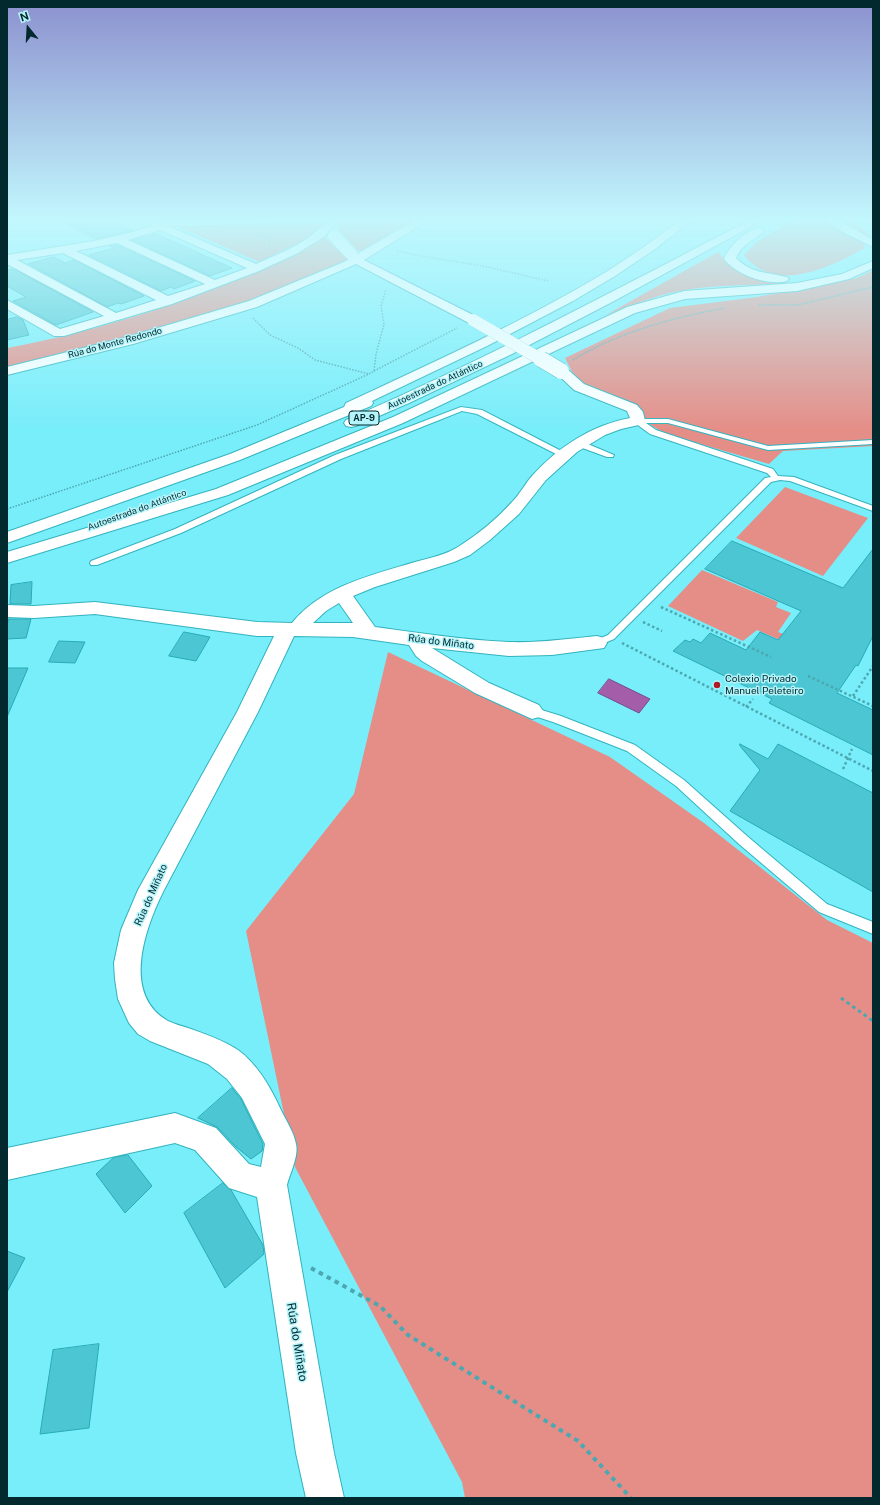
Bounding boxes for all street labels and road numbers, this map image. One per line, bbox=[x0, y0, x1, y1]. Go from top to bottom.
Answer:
street label: Rúa do Monte Redondo bbox=[67, 325, 163, 361]
street label: Autoestrada do Atlántico bbox=[385, 358, 485, 412]
road number: AP-9 bbox=[349, 411, 379, 425]
street label: Autoestrada do Atlántico bbox=[86, 487, 188, 533]
street label: Rúa do Miñato bbox=[407, 632, 475, 652]
street label: Rúa do Miñato bbox=[132, 862, 170, 928]
street label: Rúa do Miñato bbox=[284, 1302, 310, 1382]

